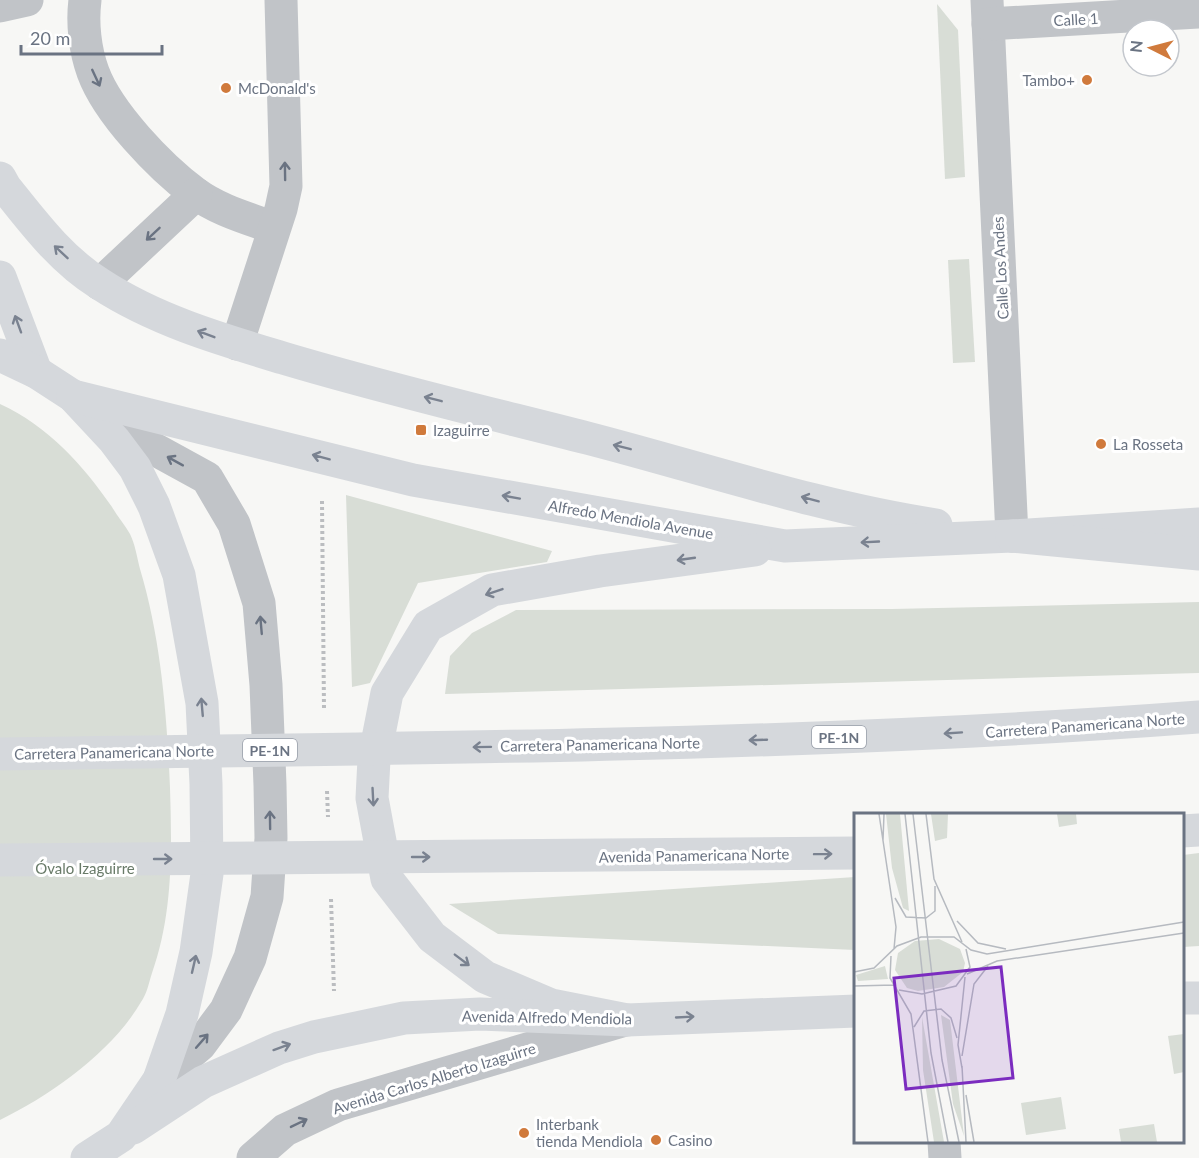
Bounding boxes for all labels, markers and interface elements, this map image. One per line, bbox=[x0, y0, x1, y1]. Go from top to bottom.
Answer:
street label: Calle 1 bbox=[1053, 9, 1099, 29]
scale bar bbox=[21, 18, 162, 56]
north arrow bbox=[1121, 18, 1181, 78]
text: 20 m bbox=[30, 27, 70, 49]
text: N bbox=[1125, 39, 1146, 54]
one-way arrow bbox=[91, 68, 103, 86]
place label: Tambo+ bbox=[1022, 71, 1075, 89]
marker: Tambo+ bbox=[1080, 73, 1094, 87]
place label: McDonald's bbox=[238, 79, 316, 97]
marker: McDonald's bbox=[219, 81, 233, 95]
one-way arrow bbox=[279, 162, 291, 182]
street label: Calle Los Andes bbox=[988, 216, 1012, 320]
one-way arrow bbox=[146, 227, 161, 241]
one-way arrow bbox=[54, 244, 69, 259]
one-way arrow bbox=[12, 316, 23, 334]
one-way arrow bbox=[197, 327, 216, 338]
one-way arrow bbox=[424, 393, 443, 404]
place label: Izaguirre bbox=[433, 421, 490, 439]
marker: Izaguirre bbox=[414, 423, 428, 437]
place label: La Rosseta bbox=[1113, 435, 1183, 453]
marker: La Rosseta bbox=[1094, 437, 1108, 451]
one-way arrow bbox=[613, 441, 632, 453]
one-way arrow bbox=[311, 451, 330, 463]
one-way arrow bbox=[167, 455, 184, 467]
one-way arrow bbox=[502, 492, 522, 503]
one-way arrow bbox=[801, 493, 820, 504]
street label: Alfredo Mendiola Avenue bbox=[547, 496, 715, 542]
one-way arrow bbox=[860, 537, 880, 548]
one-way arrow bbox=[676, 554, 696, 565]
one-way arrow bbox=[485, 587, 504, 598]
one-way arrow bbox=[255, 616, 266, 636]
one-way arrow bbox=[196, 698, 207, 718]
street label: Carretera Panamericana Norte bbox=[985, 709, 1185, 741]
road number: PE-1N bbox=[812, 726, 866, 748]
one-way arrow bbox=[943, 728, 963, 739]
street label: Carretera Panamericana Norte bbox=[500, 733, 700, 755]
one-way arrow bbox=[748, 734, 768, 745]
road number: PE-1N bbox=[243, 739, 297, 761]
street label: Carretera Panamericana Norte bbox=[14, 741, 214, 763]
one-way arrow bbox=[472, 741, 492, 753]
one-way arrow bbox=[367, 786, 378, 806]
one-way arrow bbox=[264, 811, 276, 831]
inset map bbox=[854, 813, 1184, 1143]
street label: Avenida Panamericana Norte bbox=[598, 844, 790, 866]
one-way arrow bbox=[812, 848, 832, 859]
one-way arrow bbox=[411, 852, 431, 863]
one-way arrow bbox=[153, 853, 173, 865]
park label: Óvalo Izaguirre bbox=[35, 859, 135, 877]
one-way arrow bbox=[454, 954, 470, 966]
one-way arrow bbox=[188, 955, 200, 974]
street label: Avenida Alfredo Mendiola bbox=[462, 1007, 632, 1027]
one-way arrow bbox=[675, 1012, 695, 1023]
one-way arrow bbox=[195, 1034, 209, 1049]
street label: Avenida Carlos Alberto Izaguirre bbox=[330, 1039, 538, 1117]
one-way arrow bbox=[273, 1041, 291, 1052]
place label: Interbank tienda Mendiola bbox=[536, 1115, 643, 1150]
one-way arrow bbox=[290, 1117, 308, 1129]
marker: Interbank tienda Mendiola bbox=[517, 1126, 531, 1140]
place label: Casino bbox=[668, 1131, 712, 1149]
marker: Casino bbox=[649, 1133, 663, 1147]

